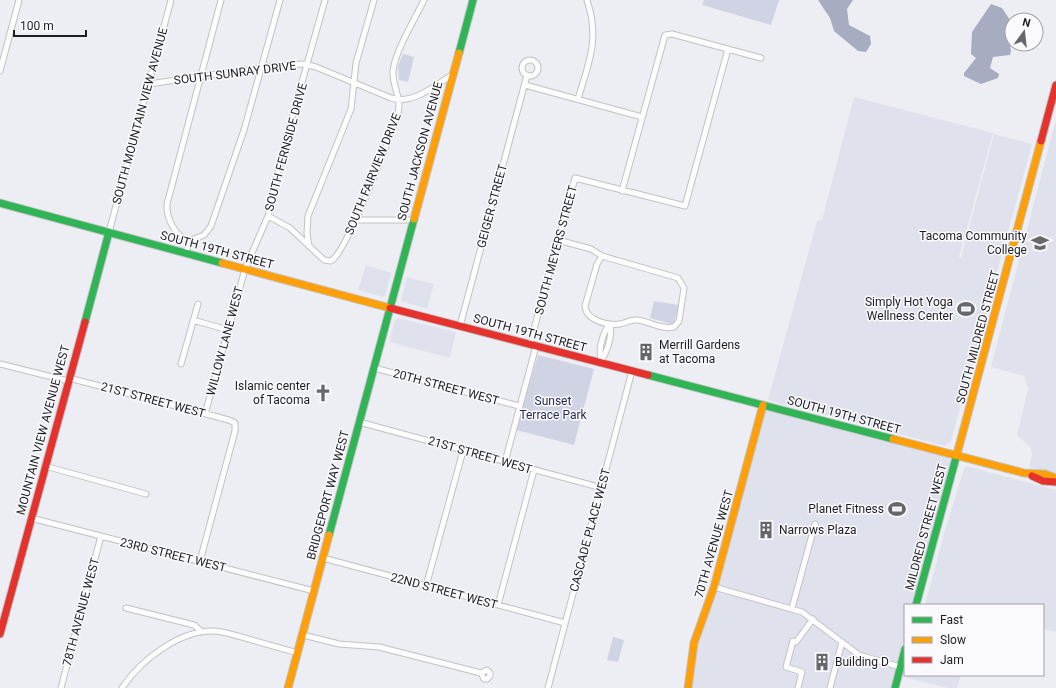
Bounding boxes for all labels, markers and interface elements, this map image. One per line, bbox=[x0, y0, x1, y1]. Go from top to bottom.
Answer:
scale bar bbox=[14, 12, 86, 38]
north arrow bbox=[1004, 12, 1044, 52]
text: N bbox=[1021, 16, 1032, 30]
text: 100 m bbox=[20, 19, 54, 33]
street label: SOUTH MOUNTAIN VIEW AVENUE bbox=[110, 26, 170, 206]
street label: SOUTH SUNRAY DRIVE bbox=[173, 59, 297, 87]
street label: SOUTH JACKSON AVENUE bbox=[395, 80, 445, 222]
street label: SOUTH FERNSIDE DRIVE bbox=[262, 81, 310, 213]
street label: SOUTH FAIRVIEW DRIVE bbox=[342, 111, 404, 237]
street label: GEIGER STREET bbox=[474, 163, 510, 249]
street label: SOUTH MEYERS STREET bbox=[532, 184, 580, 316]
street label: SOUTH 19TH STREET bbox=[159, 228, 275, 272]
place label: Tacoma Community College bbox=[919, 229, 1027, 257]
school or university icon: Tacoma Community College bbox=[1030, 233, 1050, 253]
street label: SOUTH MILDRED STREET bbox=[953, 269, 1003, 405]
street label: WILLOW LANE WEST bbox=[204, 285, 246, 397]
place label: Simply Hot Yoga Wellness Center bbox=[865, 295, 953, 323]
sports icon: Simply Hot Yoga Wellness Center bbox=[956, 299, 976, 319]
street label: SOUTH 19TH STREET bbox=[472, 311, 588, 355]
place label: Merrill Gardens at Tacoma bbox=[659, 338, 740, 366]
building icon: Merrill Gardens at Tacoma bbox=[636, 342, 656, 362]
street label: MOUNTAIN VIEW AVENUE WEST bbox=[14, 344, 72, 516]
street label: 20TH STREET WEST bbox=[391, 366, 501, 408]
street label: 21ST STREET WEST bbox=[99, 379, 207, 421]
place label: Islamic center of Tacoma bbox=[235, 379, 310, 407]
church icon: Islamic center of Tacoma bbox=[313, 383, 333, 403]
street label: SOUTH 19TH STREET bbox=[786, 393, 902, 437]
park label: Sunset Terrace Park bbox=[519, 394, 588, 422]
street label: BRIDGEPORT WAY WEST bbox=[304, 429, 352, 561]
street label: 21ST STREET WEST bbox=[426, 433, 534, 477]
street label: MILDRED STREET WEST bbox=[902, 462, 950, 592]
street label: CASCADE PLACE WEST bbox=[567, 467, 613, 593]
street label: 70TH AVENUE WEST bbox=[692, 488, 736, 600]
sports icon: Planet Fitness bbox=[887, 499, 907, 519]
place label: Planet Fitness bbox=[808, 502, 884, 516]
building icon: Narrows Plaza bbox=[756, 520, 776, 540]
place label: Narrows Plaza bbox=[779, 523, 857, 537]
street label: 23RD STREET WEST bbox=[119, 535, 227, 575]
street label: 78TH AVENUE WEST bbox=[60, 556, 102, 668]
street label: 22ND STREET WEST bbox=[389, 570, 499, 612]
legend bbox=[904, 604, 1044, 676]
text: Fast bbox=[940, 613, 963, 627]
text: Slow bbox=[940, 633, 966, 647]
building icon: Building D bbox=[812, 652, 832, 672]
text: Jam bbox=[940, 653, 964, 667]
place label: Building D bbox=[835, 655, 889, 669]

